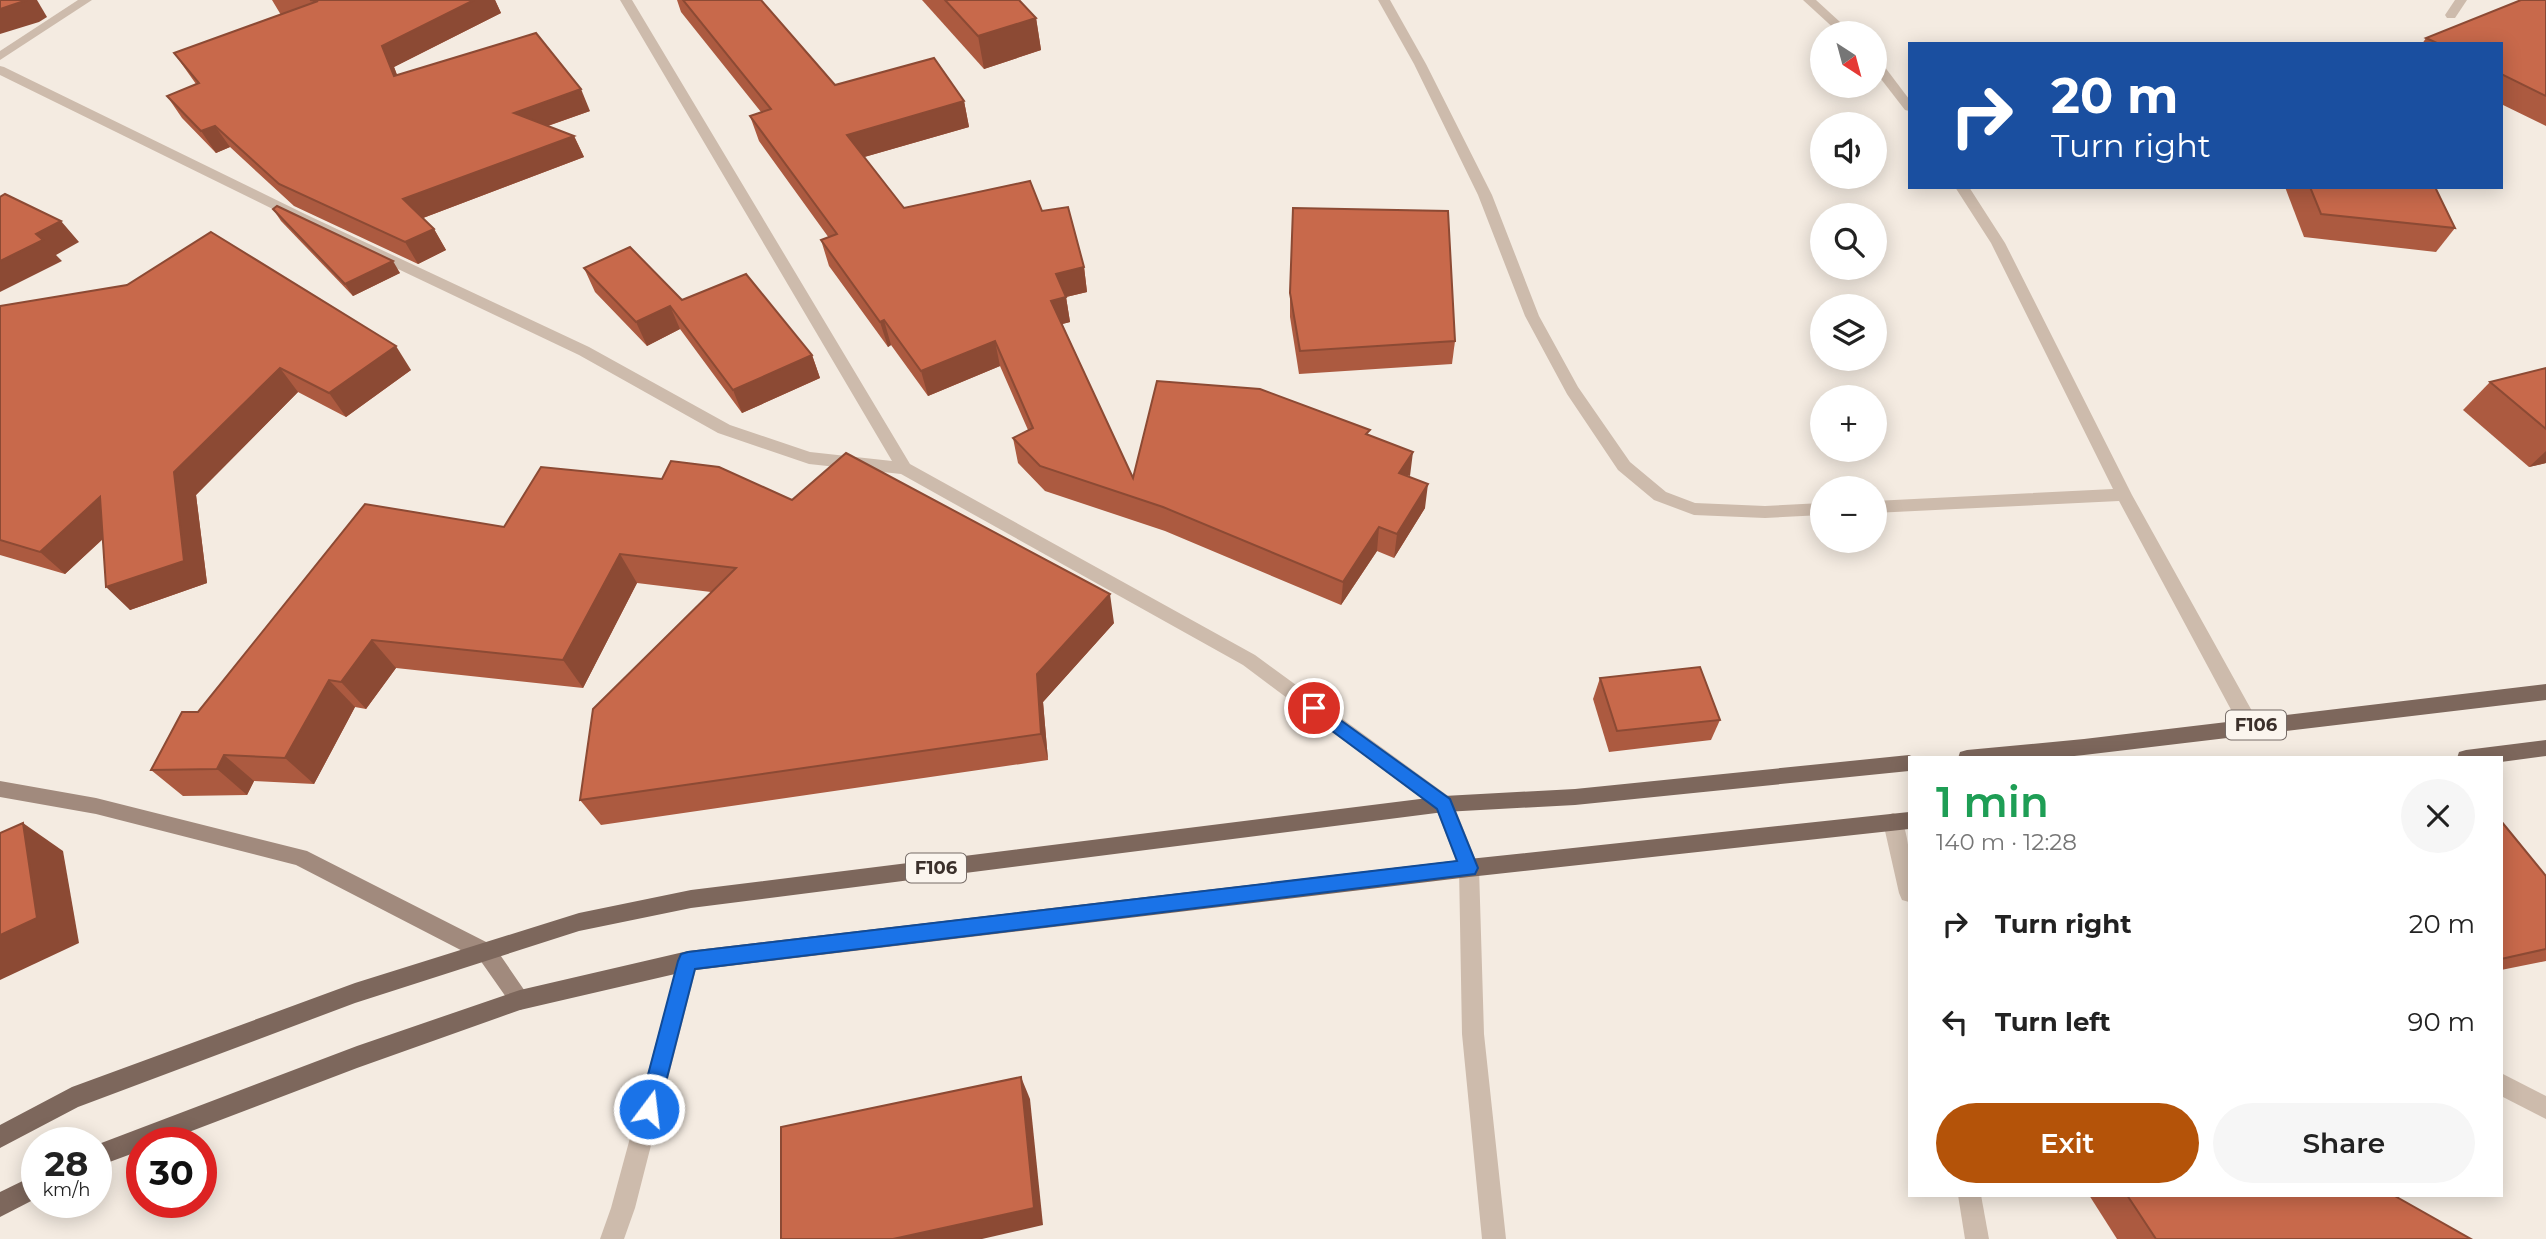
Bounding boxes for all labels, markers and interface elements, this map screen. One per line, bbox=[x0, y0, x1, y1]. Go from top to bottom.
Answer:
north arrow bbox=[1810, 21, 1886, 98]
map controls bbox=[1810, 21, 1887, 553]
text: 20 m bbox=[2051, 66, 2178, 125]
icon: right bbox=[1936, 70, 2027, 161]
button: sound bbox=[1810, 112, 1887, 189]
text: Turn right bbox=[2051, 126, 2211, 165]
button: search bbox=[1810, 203, 1887, 280]
button: layers bbox=[1810, 294, 1887, 371]
button: + bbox=[1810, 385, 1887, 462]
button: − bbox=[1810, 476, 1887, 553]
pin bbox=[1284, 678, 1344, 738]
icon: arrive bbox=[1295, 689, 1333, 727]
road number: F106 bbox=[2226, 710, 2286, 740]
text: 1 min bbox=[1936, 776, 2049, 828]
button: close bbox=[2401, 779, 2475, 853]
text: 140 m · 12:28 bbox=[1936, 828, 2077, 856]
road number: F106 bbox=[906, 854, 966, 882]
icon: right bbox=[1936, 905, 1974, 943]
text: Turn right bbox=[1995, 908, 2131, 940]
text: 20 m bbox=[2409, 908, 2475, 940]
icon: left bbox=[1936, 1003, 1974, 1041]
text: Turn left bbox=[1995, 1006, 2111, 1038]
text: 90 m bbox=[2408, 1006, 2475, 1038]
position arrow bbox=[612, 1072, 686, 1146]
button: Exit bbox=[1936, 1103, 2199, 1183]
button: Share bbox=[2213, 1103, 2475, 1183]
speed limit sign: 30 bbox=[126, 1127, 217, 1218]
text: 28 bbox=[45, 1142, 88, 1185]
text: km/h bbox=[42, 1179, 91, 1201]

